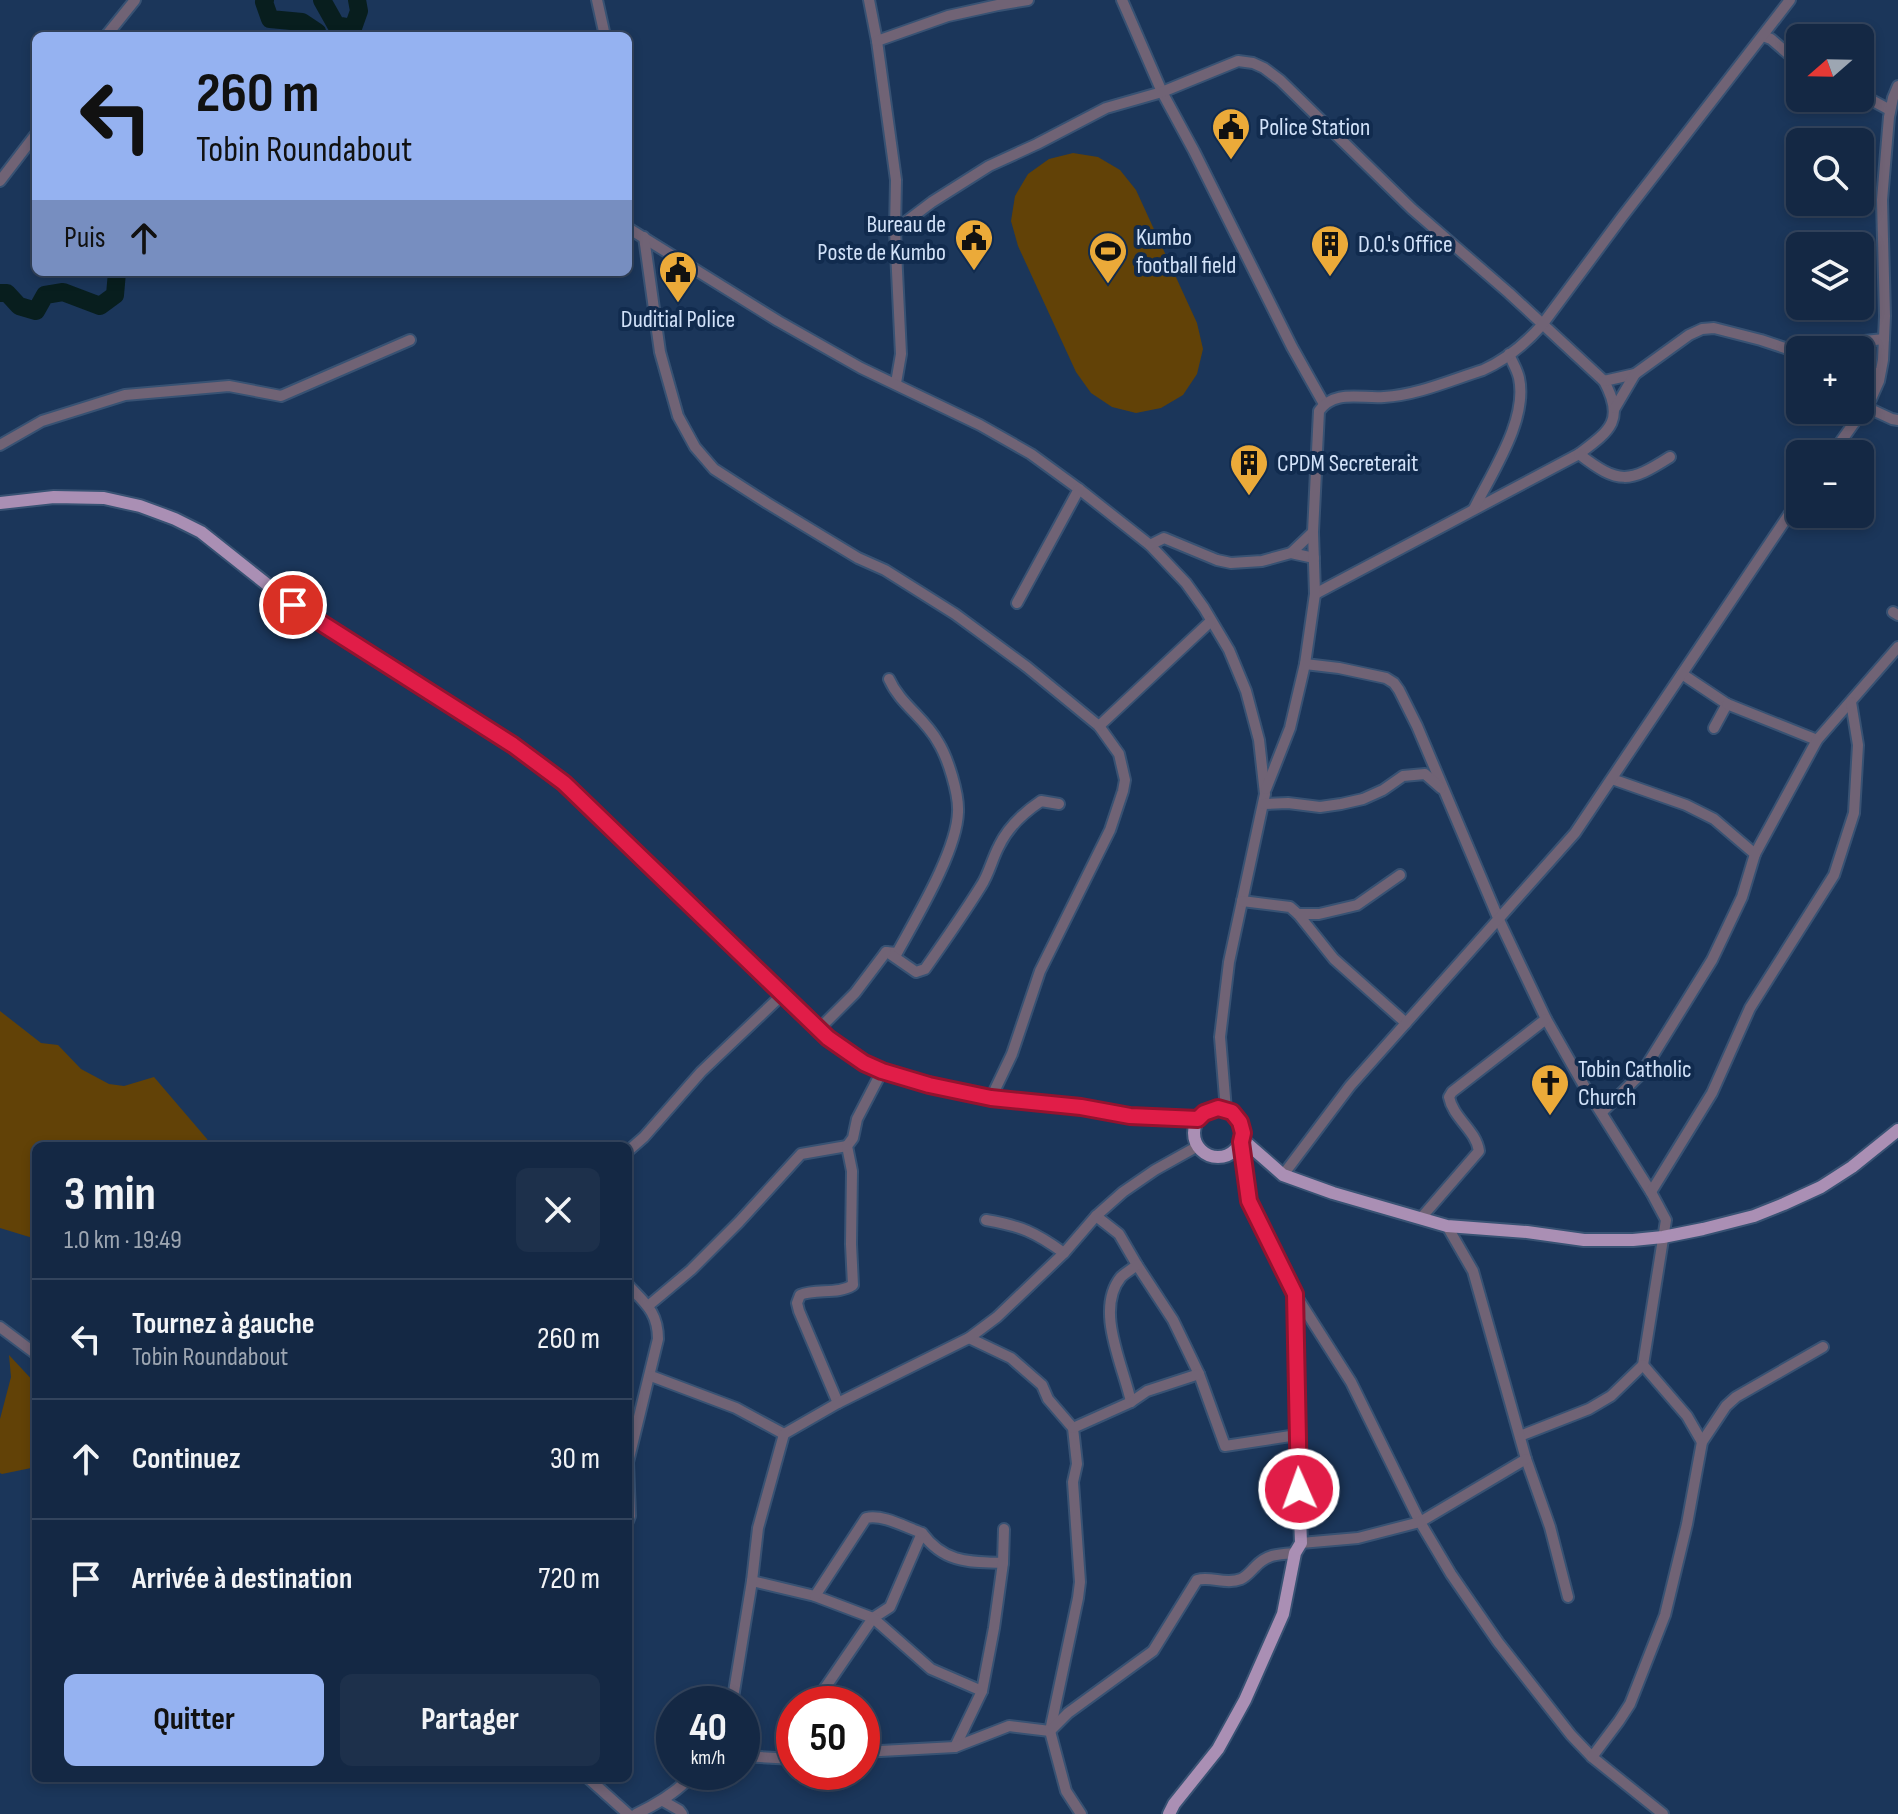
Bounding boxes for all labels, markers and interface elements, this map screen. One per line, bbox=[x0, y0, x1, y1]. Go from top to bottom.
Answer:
north arrow bbox=[1786, 24, 1874, 112]
map controls bbox=[1786, 24, 1874, 528]
text: 260 m bbox=[196, 61, 319, 128]
icon: left bbox=[64, 64, 168, 168]
public building icon: Police Station bbox=[1210, 106, 1252, 161]
place label: Police Station bbox=[1259, 113, 1370, 142]
button: search bbox=[1786, 128, 1874, 216]
text: Tobin Roundabout bbox=[196, 129, 412, 172]
place label: Bureau de Poste de Kumbo bbox=[817, 210, 946, 267]
icon: ahead bbox=[122, 216, 166, 260]
public building icon: Bureau de Poste de Kumbo bbox=[953, 217, 995, 272]
text: Puis bbox=[64, 220, 106, 256]
place label: Kumbo football field bbox=[1136, 223, 1236, 280]
building icon: D.O.'s Office bbox=[1309, 223, 1351, 278]
sports icon: Kumbo football field bbox=[1087, 230, 1129, 285]
place label: D.O.'s Office bbox=[1358, 230, 1453, 259]
button: layers bbox=[1786, 232, 1874, 320]
public building icon: Duditial Police bbox=[657, 249, 699, 304]
place label: Duditial Police bbox=[621, 305, 735, 334]
button: + bbox=[1786, 336, 1874, 424]
button: − bbox=[1786, 440, 1874, 528]
building icon: CPDM Secreterait bbox=[1228, 442, 1270, 497]
place label: CPDM Secreterait bbox=[1277, 449, 1418, 478]
pin bbox=[259, 571, 327, 639]
icon: arrive bbox=[271, 583, 315, 627]
place label: Tobin Catholic Church bbox=[1578, 1055, 1692, 1112]
church icon: Tobin Catholic Church bbox=[1529, 1062, 1571, 1117]
text: 3 min bbox=[64, 1166, 156, 1223]
button: close bbox=[516, 1168, 600, 1252]
text: 1.0 km · 19:49 bbox=[64, 1225, 182, 1256]
text: Tournez à gauche bbox=[132, 1306, 315, 1342]
icon: left bbox=[64, 1317, 108, 1361]
text: 260 m bbox=[537, 1321, 600, 1357]
text: Tobin Roundabout bbox=[132, 1342, 288, 1373]
icon: ahead bbox=[64, 1437, 108, 1481]
text: Continuez bbox=[132, 1441, 241, 1477]
text: 30 m bbox=[550, 1441, 600, 1477]
position arrow bbox=[1257, 1447, 1341, 1531]
icon: arrive bbox=[64, 1557, 108, 1601]
text: Arrivée à destination bbox=[132, 1561, 352, 1597]
text: 720 m bbox=[538, 1561, 600, 1597]
button: Quitter bbox=[64, 1674, 324, 1766]
button: Partager bbox=[340, 1674, 600, 1766]
speed limit sign: 50 bbox=[776, 1686, 880, 1790]
text: 40 bbox=[689, 1704, 727, 1752]
text: km/h bbox=[691, 1746, 725, 1770]

